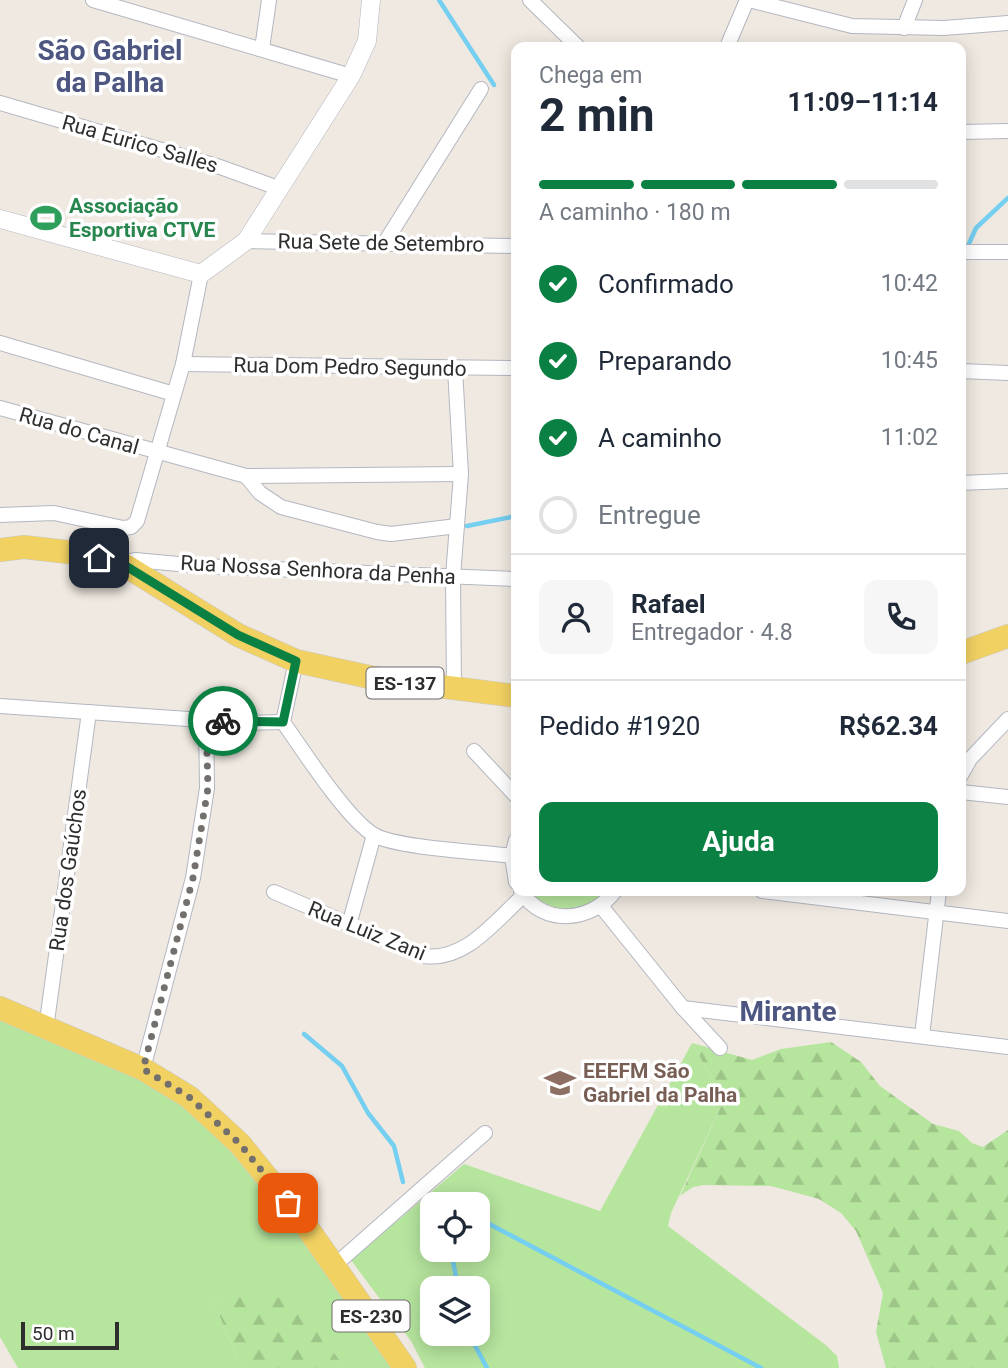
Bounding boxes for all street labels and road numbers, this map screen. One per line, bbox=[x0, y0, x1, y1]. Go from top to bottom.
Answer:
street label: Rua Eurico Salles bbox=[59, 110, 221, 178]
street label: Rua Sete de Setembro bbox=[277, 229, 485, 257]
street label: Rua Dom Pedro Segundo bbox=[233, 353, 467, 381]
street label: Rua do Canal bbox=[16, 402, 142, 460]
street label: Rua Nossa Senhora da Penha bbox=[180, 551, 456, 589]
road number: ES-137 bbox=[366, 668, 444, 698]
street label: Rua dos Gaúchos bbox=[45, 787, 91, 953]
street label: Rua Luiz Zani bbox=[305, 896, 429, 966]
road number: ES-230 bbox=[332, 1300, 410, 1332]

